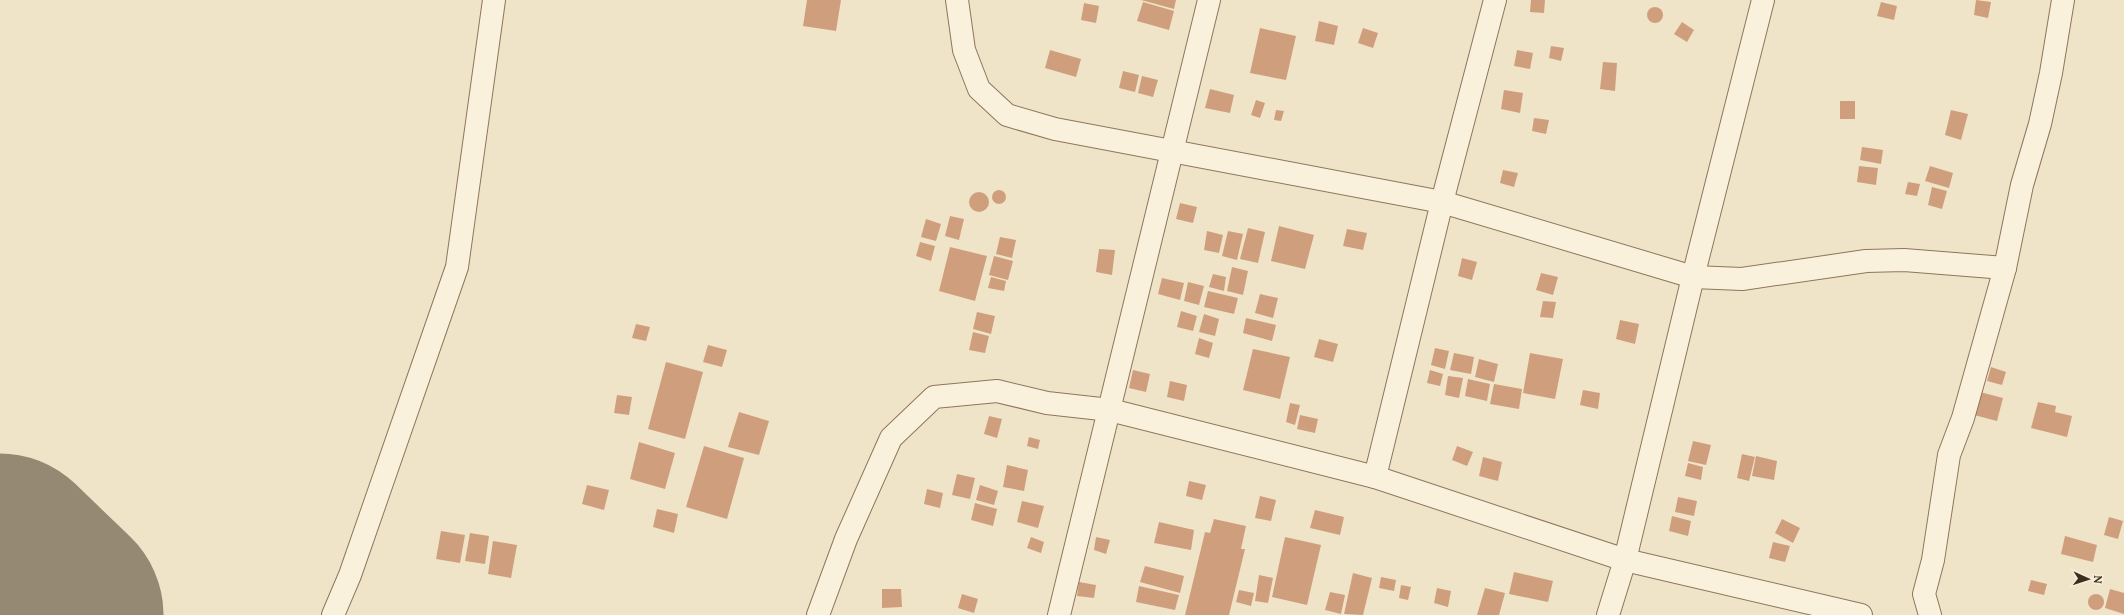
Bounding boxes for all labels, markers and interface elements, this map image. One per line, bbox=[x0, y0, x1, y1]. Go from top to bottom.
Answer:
north arrow bbox=[2068, 559, 2108, 599]
text: N bbox=[2091, 575, 2105, 585]

